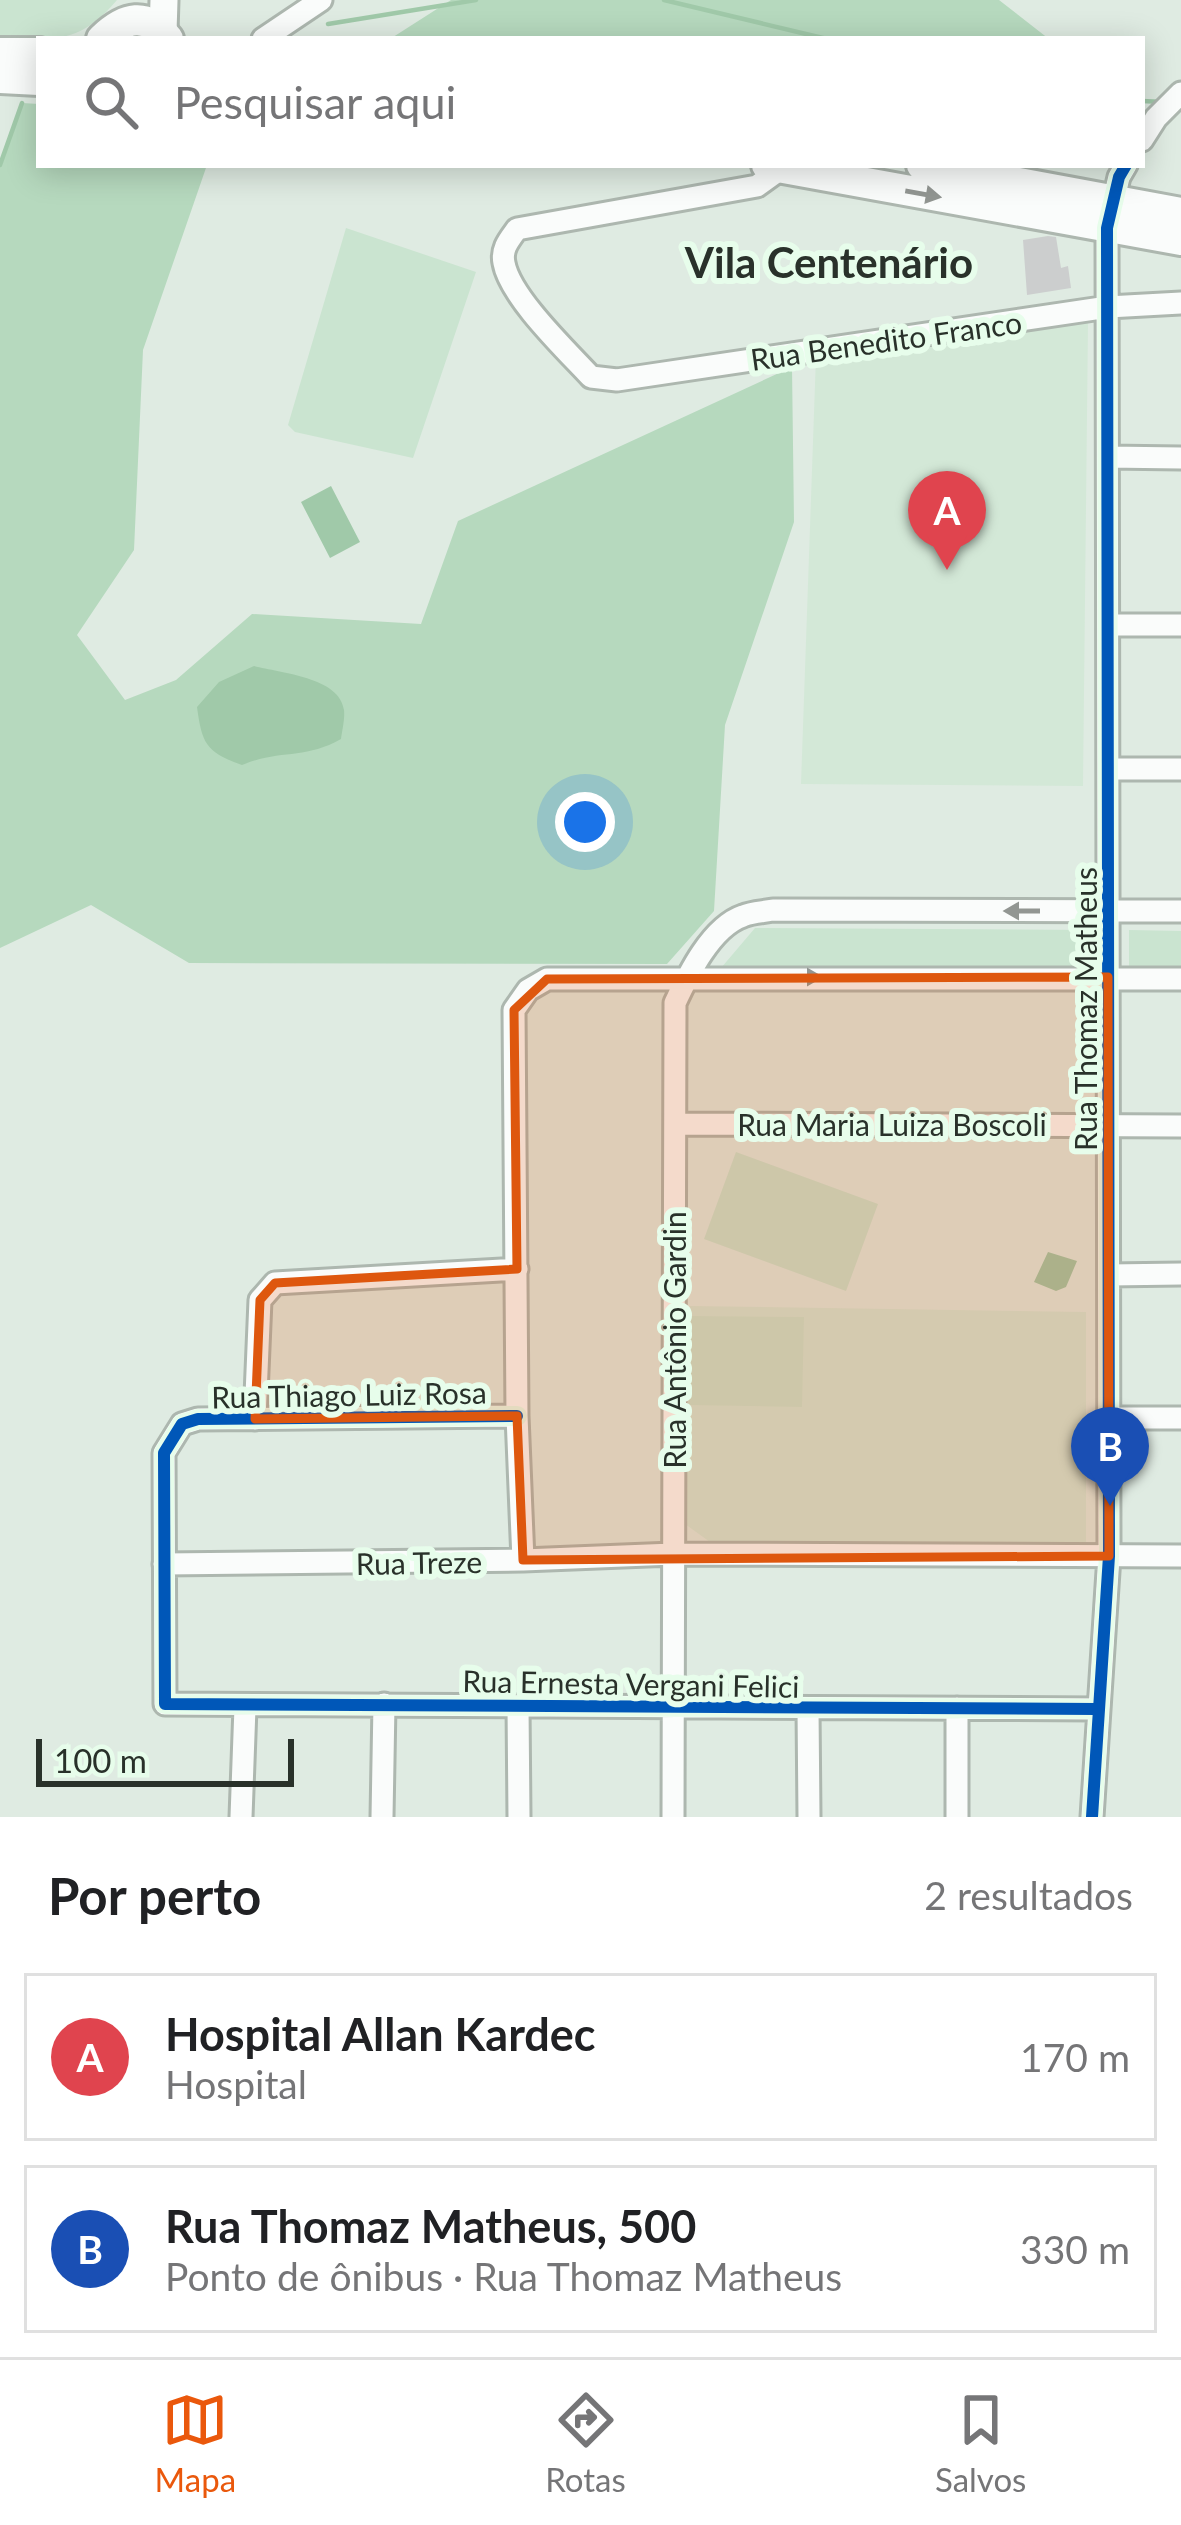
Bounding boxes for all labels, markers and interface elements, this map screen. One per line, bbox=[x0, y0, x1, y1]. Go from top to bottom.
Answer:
search box bbox=[36, 36, 1145, 168]
icon: search bbox=[78, 69, 144, 135]
text: Pesquisar aqui bbox=[174, 75, 456, 129]
one-way arrow bbox=[905, 185, 943, 204]
district label: Vila Centenário bbox=[684, 237, 973, 287]
street label: Rua Benedito Franco bbox=[748, 303, 1024, 377]
pin: A bbox=[908, 471, 986, 570]
your location bbox=[555, 792, 615, 852]
street label: Rua Thomaz Matheus bbox=[1067, 867, 1103, 1151]
one-way arrow bbox=[1002, 901, 1040, 920]
one-way arrow bbox=[786, 967, 824, 987]
street label: Rua Maria Luiza Boscoli bbox=[737, 1106, 1047, 1142]
street label: Rua Antônio Gardin bbox=[656, 1211, 692, 1469]
street label: Rua Thiago Luiz Rosa bbox=[211, 1374, 487, 1414]
pin: B bbox=[1071, 1407, 1149, 1506]
street label: Rua Treze bbox=[356, 1543, 482, 1581]
street label: Rua Ernesta Vergani Felici bbox=[462, 1662, 800, 1704]
scale bar bbox=[36, 1733, 294, 1786]
text: 100 m bbox=[54, 1740, 147, 1780]
text: Por perto bbox=[48, 1865, 261, 1926]
text: 2 resultados bbox=[924, 1872, 1133, 1918]
text: Hospital Allan Kardec bbox=[165, 2007, 596, 2061]
text: A bbox=[76, 2034, 104, 2080]
text: 170 m bbox=[1020, 2034, 1130, 2080]
text: Hospital bbox=[165, 2061, 307, 2107]
text: Rua Thomaz Matheus, 500 bbox=[165, 2199, 696, 2253]
text: B bbox=[77, 2226, 103, 2272]
text: 330 m bbox=[1020, 2226, 1130, 2272]
text: Ponto de ônibus · Rua Thomaz Matheus bbox=[165, 2253, 842, 2299]
tab: Mapa bbox=[155, 2387, 236, 2499]
tab: Rotas bbox=[545, 2387, 626, 2499]
tab: Salvos bbox=[935, 2387, 1026, 2499]

